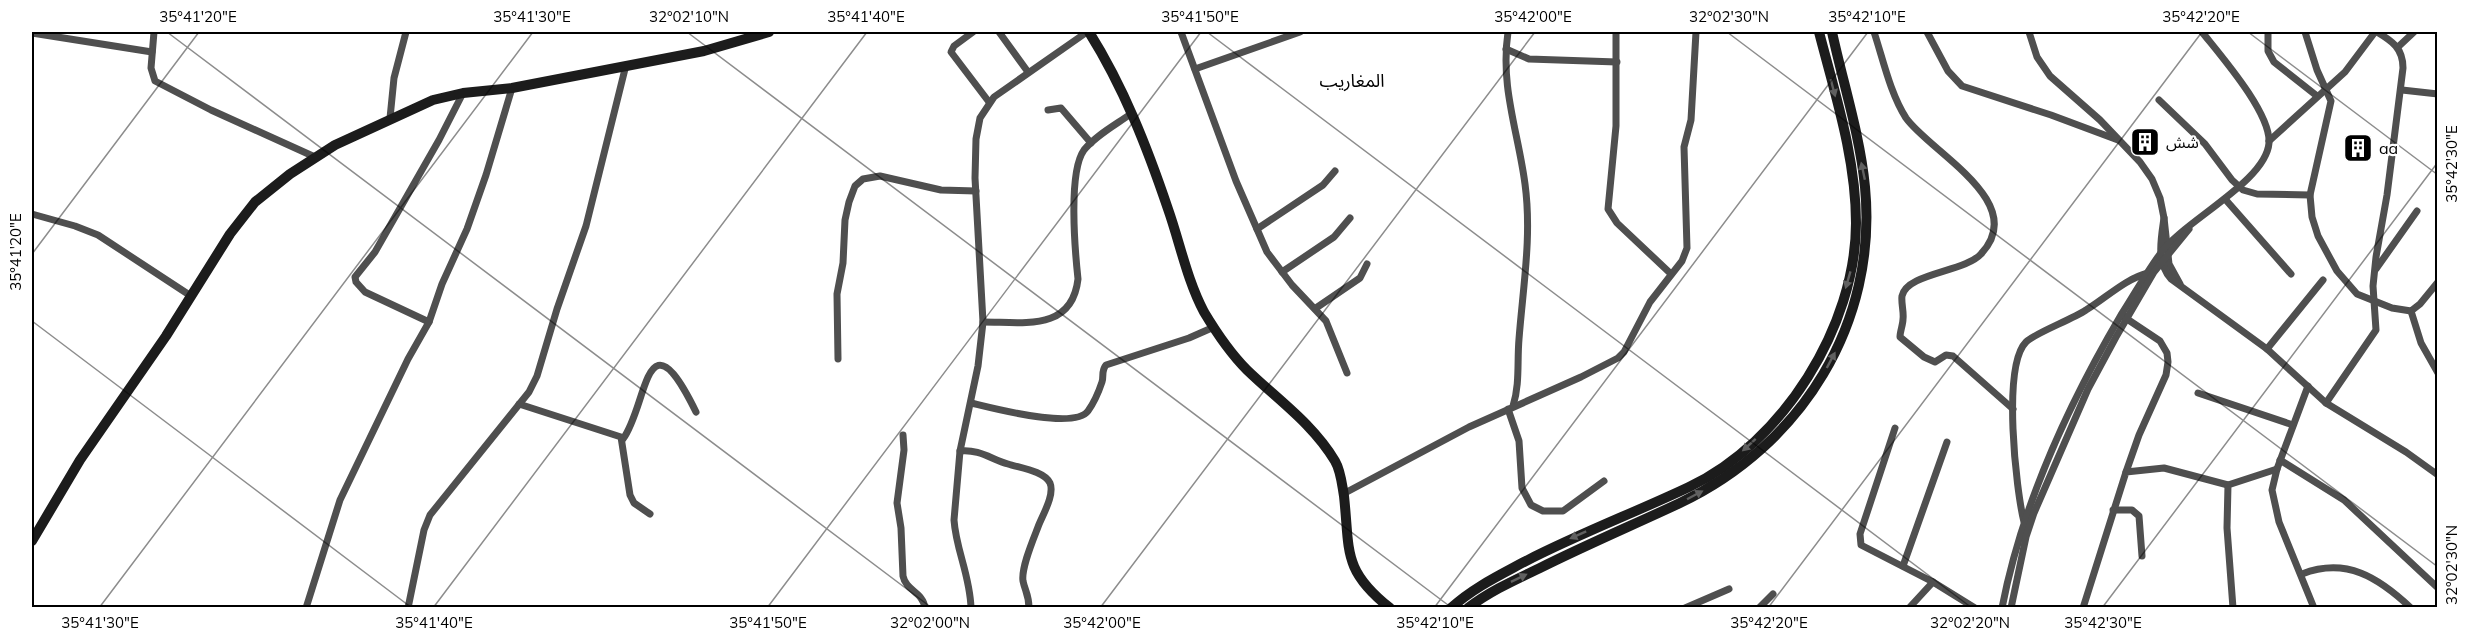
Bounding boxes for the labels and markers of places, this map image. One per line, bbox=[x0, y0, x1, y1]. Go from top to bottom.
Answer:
building icon: شش bbox=[2129, 126, 2161, 158]
place label: شش bbox=[2166, 132, 2199, 152]
building icon: aa bbox=[2342, 132, 2374, 164]
place label: aa bbox=[2379, 138, 2398, 158]

